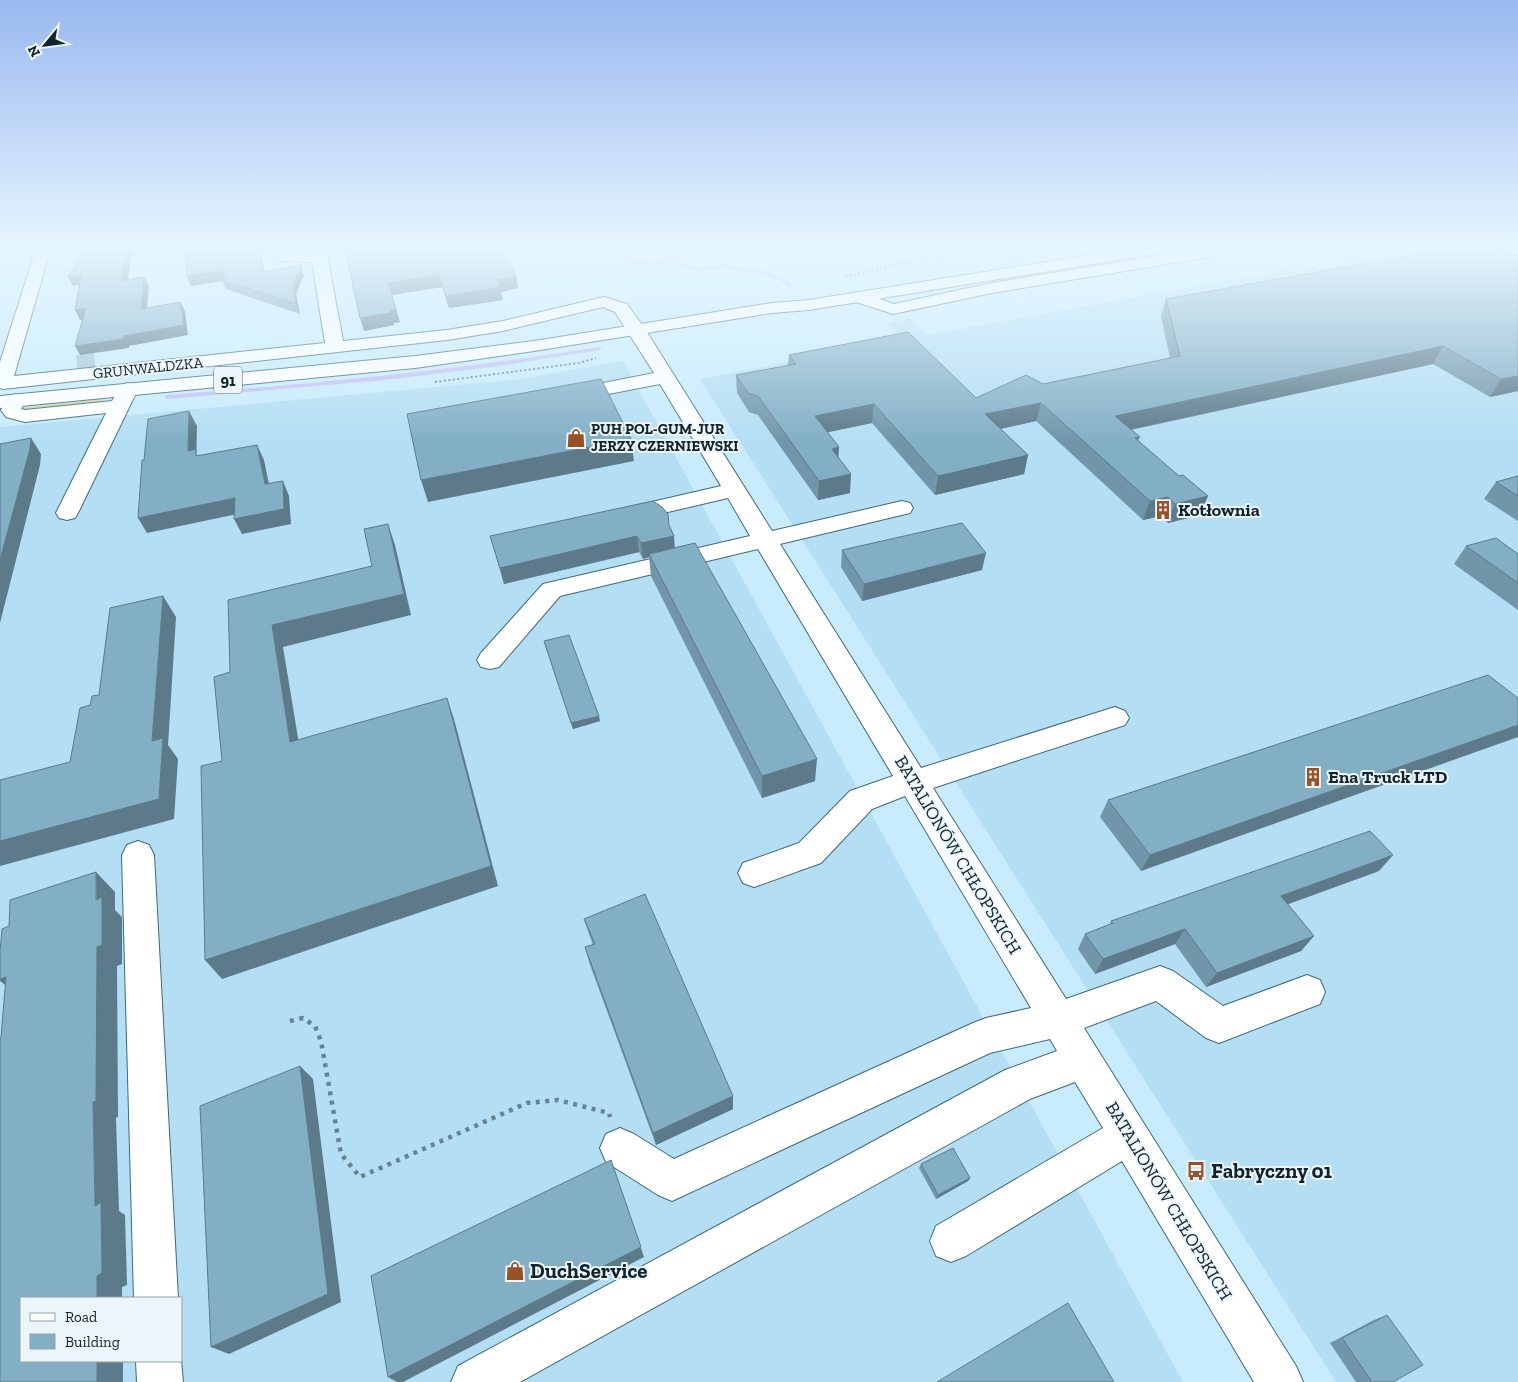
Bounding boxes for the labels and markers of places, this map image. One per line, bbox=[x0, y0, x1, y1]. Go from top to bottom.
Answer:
place label: PUH POL-GUM-JUR JERZY CZERNIEWSKI bbox=[591, 420, 738, 455]
shop icon: PUH POL-GUM-JUR JERZY CZERNIEWSKI bbox=[565, 427, 587, 449]
building icon: Kotłownia bbox=[1152, 499, 1174, 521]
place label: Kotłownia bbox=[1178, 499, 1260, 521]
building icon: Ena Truck LTD bbox=[1302, 766, 1324, 788]
place label: Ena Truck LTD bbox=[1328, 766, 1448, 788]
place label: Fabryczny 01 bbox=[1211, 1158, 1333, 1183]
bus stop icon: Fabryczny 01 bbox=[1185, 1160, 1207, 1182]
place label: DuchService bbox=[530, 1258, 648, 1283]
shop icon: DuchService bbox=[504, 1260, 526, 1282]

